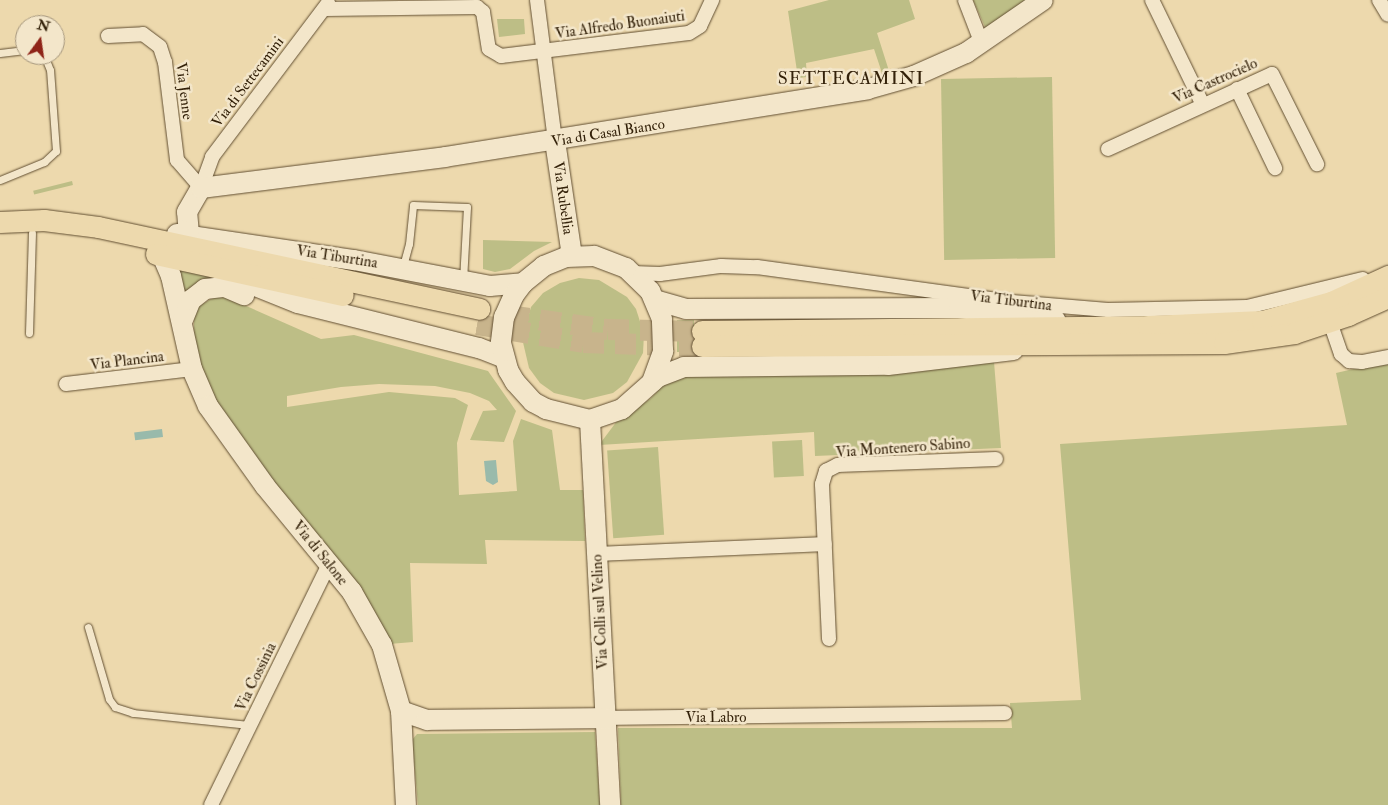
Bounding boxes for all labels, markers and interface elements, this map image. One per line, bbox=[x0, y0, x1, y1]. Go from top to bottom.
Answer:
street label: Via Alfredo Buonaiuti bbox=[554, 7, 686, 43]
north arrow bbox=[15, 15, 65, 65]
text: N bbox=[35, 16, 52, 36]
street label: Via di Settecamini bbox=[208, 33, 288, 131]
street label: Via Castrocielo bbox=[1170, 54, 1260, 108]
street label: Via Jenne bbox=[172, 61, 196, 121]
district label: SETTECAMINI bbox=[776, 68, 926, 90]
street label: Via di Casal Bianco bbox=[550, 115, 666, 151]
street label: Via Rubellia bbox=[549, 160, 577, 236]
street label: Via Tiburtina bbox=[295, 242, 379, 272]
street label: Via Tiburtina bbox=[969, 287, 1053, 315]
street label: Via Plancina bbox=[89, 348, 165, 374]
street label: Via Montenero Sabino bbox=[835, 434, 971, 462]
street label: Via di Salone bbox=[288, 517, 352, 589]
street label: Via Colli sul Velino bbox=[588, 554, 612, 670]
street label: Via Cossinia bbox=[232, 640, 280, 714]
street label: Via Labro bbox=[686, 709, 746, 727]

